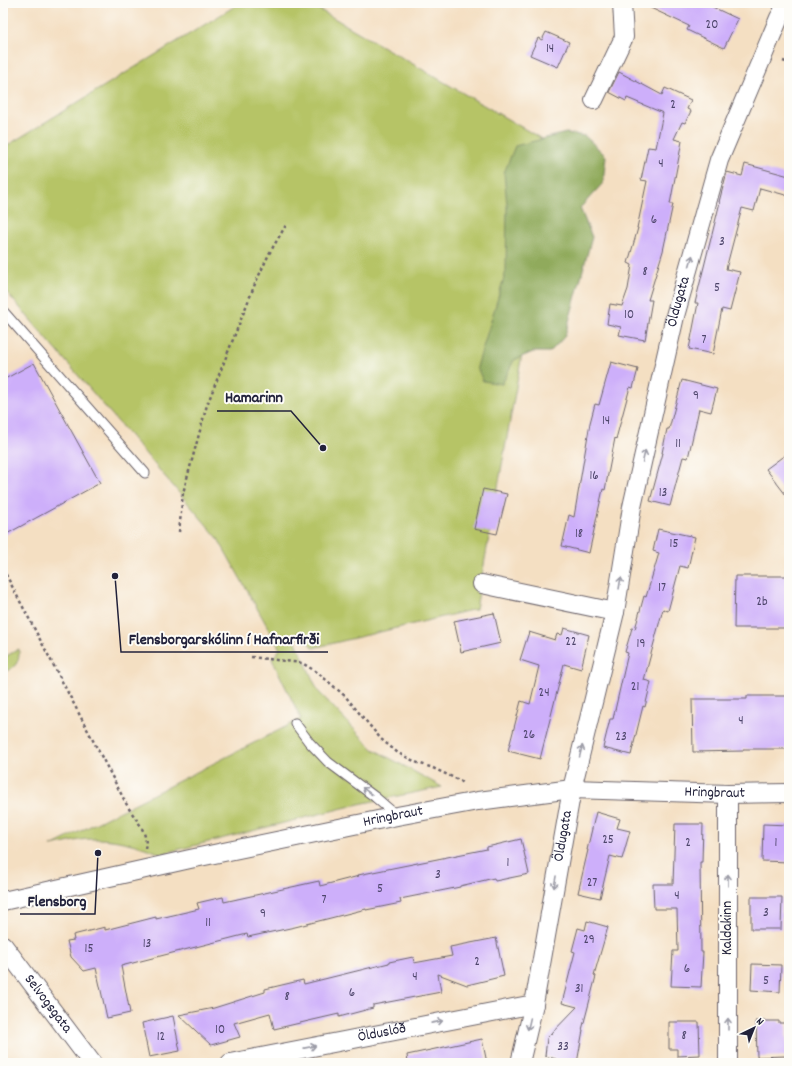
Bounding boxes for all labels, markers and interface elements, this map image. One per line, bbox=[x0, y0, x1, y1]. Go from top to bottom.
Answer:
house number: 20 bbox=[706, 16, 718, 35]
house number: 14 bbox=[546, 40, 554, 59]
house number: 2 bbox=[670, 96, 676, 115]
house number: 4 bbox=[658, 155, 664, 174]
house number: 6 bbox=[651, 211, 657, 230]
house number: 3 bbox=[719, 233, 725, 252]
one-way arrow bbox=[688, 255, 695, 268]
house number: 8 bbox=[642, 263, 648, 282]
street label: Öldugata bbox=[662, 273, 697, 329]
house number: 5 bbox=[714, 279, 720, 298]
house number: 10 bbox=[624, 306, 634, 325]
house number: 7 bbox=[702, 331, 707, 350]
callout: Hamarinn bbox=[217, 383, 291, 411]
text: Hamarinn bbox=[225, 387, 283, 410]
house number: 9 bbox=[693, 387, 699, 406]
house number: 14 bbox=[602, 412, 610, 431]
house number: 11 bbox=[675, 435, 681, 454]
one-way arrow bbox=[640, 450, 648, 463]
house number: 16 bbox=[589, 467, 599, 486]
house number: 13 bbox=[659, 484, 667, 503]
house number: 18 bbox=[575, 525, 583, 544]
house number: 15 bbox=[670, 535, 678, 554]
one-way arrow bbox=[616, 577, 624, 590]
house number: 17 bbox=[658, 579, 666, 598]
house number: 2b bbox=[756, 593, 768, 612]
callout: Flensborgarskólinn í Hafnarfirði bbox=[121, 624, 328, 652]
text: Flensborgarskólinn í Hafnarfirði bbox=[129, 629, 319, 652]
house number: 22 bbox=[565, 633, 577, 652]
house number: 19 bbox=[637, 635, 645, 654]
house number: 21 bbox=[631, 678, 639, 697]
house number: 24 bbox=[538, 684, 550, 703]
house number: 4 bbox=[738, 712, 744, 731]
house number: 26 bbox=[523, 726, 535, 745]
house number: 23 bbox=[615, 728, 627, 747]
one-way arrow bbox=[578, 745, 585, 758]
street label: Hringbraut bbox=[684, 782, 746, 805]
one-way arrow bbox=[361, 787, 372, 796]
street label: Hringbraut bbox=[361, 800, 425, 834]
street label: Öldugata bbox=[548, 808, 579, 864]
house number: 25 bbox=[602, 831, 614, 850]
house number: 2 bbox=[685, 834, 691, 853]
house number: 1 bbox=[775, 834, 777, 853]
house number: 1 bbox=[507, 854, 509, 873]
house number: 3 bbox=[435, 866, 441, 885]
house number: 27 bbox=[587, 874, 597, 893]
one-way arrow bbox=[724, 874, 732, 887]
one-way arrow bbox=[551, 876, 559, 889]
house number: 5 bbox=[377, 880, 383, 899]
callout: Flensborg bbox=[20, 886, 95, 914]
house number: 4 bbox=[674, 887, 680, 906]
text: Flensborg bbox=[27, 891, 87, 914]
house number: 7 bbox=[322, 891, 327, 910]
street label: Kaldakinn bbox=[717, 901, 739, 955]
house number: 3 bbox=[763, 904, 769, 923]
house number: 9 bbox=[260, 905, 266, 924]
house number: 11 bbox=[205, 914, 211, 933]
house number: 29 bbox=[583, 931, 595, 950]
house number: 13 bbox=[143, 935, 151, 954]
house number: 15 bbox=[85, 940, 93, 959]
house number: 2 bbox=[474, 953, 480, 972]
house number: 6 bbox=[684, 960, 690, 979]
house number: 4 bbox=[412, 968, 418, 987]
street label: Selvogsgata bbox=[18, 970, 78, 1039]
house number: 5 bbox=[763, 972, 769, 991]
house number: 31 bbox=[575, 980, 583, 999]
house number: 6 bbox=[349, 984, 355, 1003]
house number: 8 bbox=[284, 988, 290, 1007]
north arrow bbox=[734, 1008, 774, 1048]
text: N bbox=[752, 1014, 767, 1030]
one-way arrow bbox=[525, 1017, 533, 1030]
street label: Ölduslóð bbox=[356, 1018, 408, 1049]
one-way arrow bbox=[431, 1018, 444, 1026]
one-way arrow bbox=[724, 1018, 732, 1031]
house number: 10 bbox=[215, 1021, 225, 1040]
house number: 8 bbox=[681, 1027, 687, 1046]
house number: 12 bbox=[157, 1028, 165, 1047]
house number: 33 bbox=[557, 1038, 569, 1057]
one-way arrow bbox=[303, 1043, 316, 1051]

